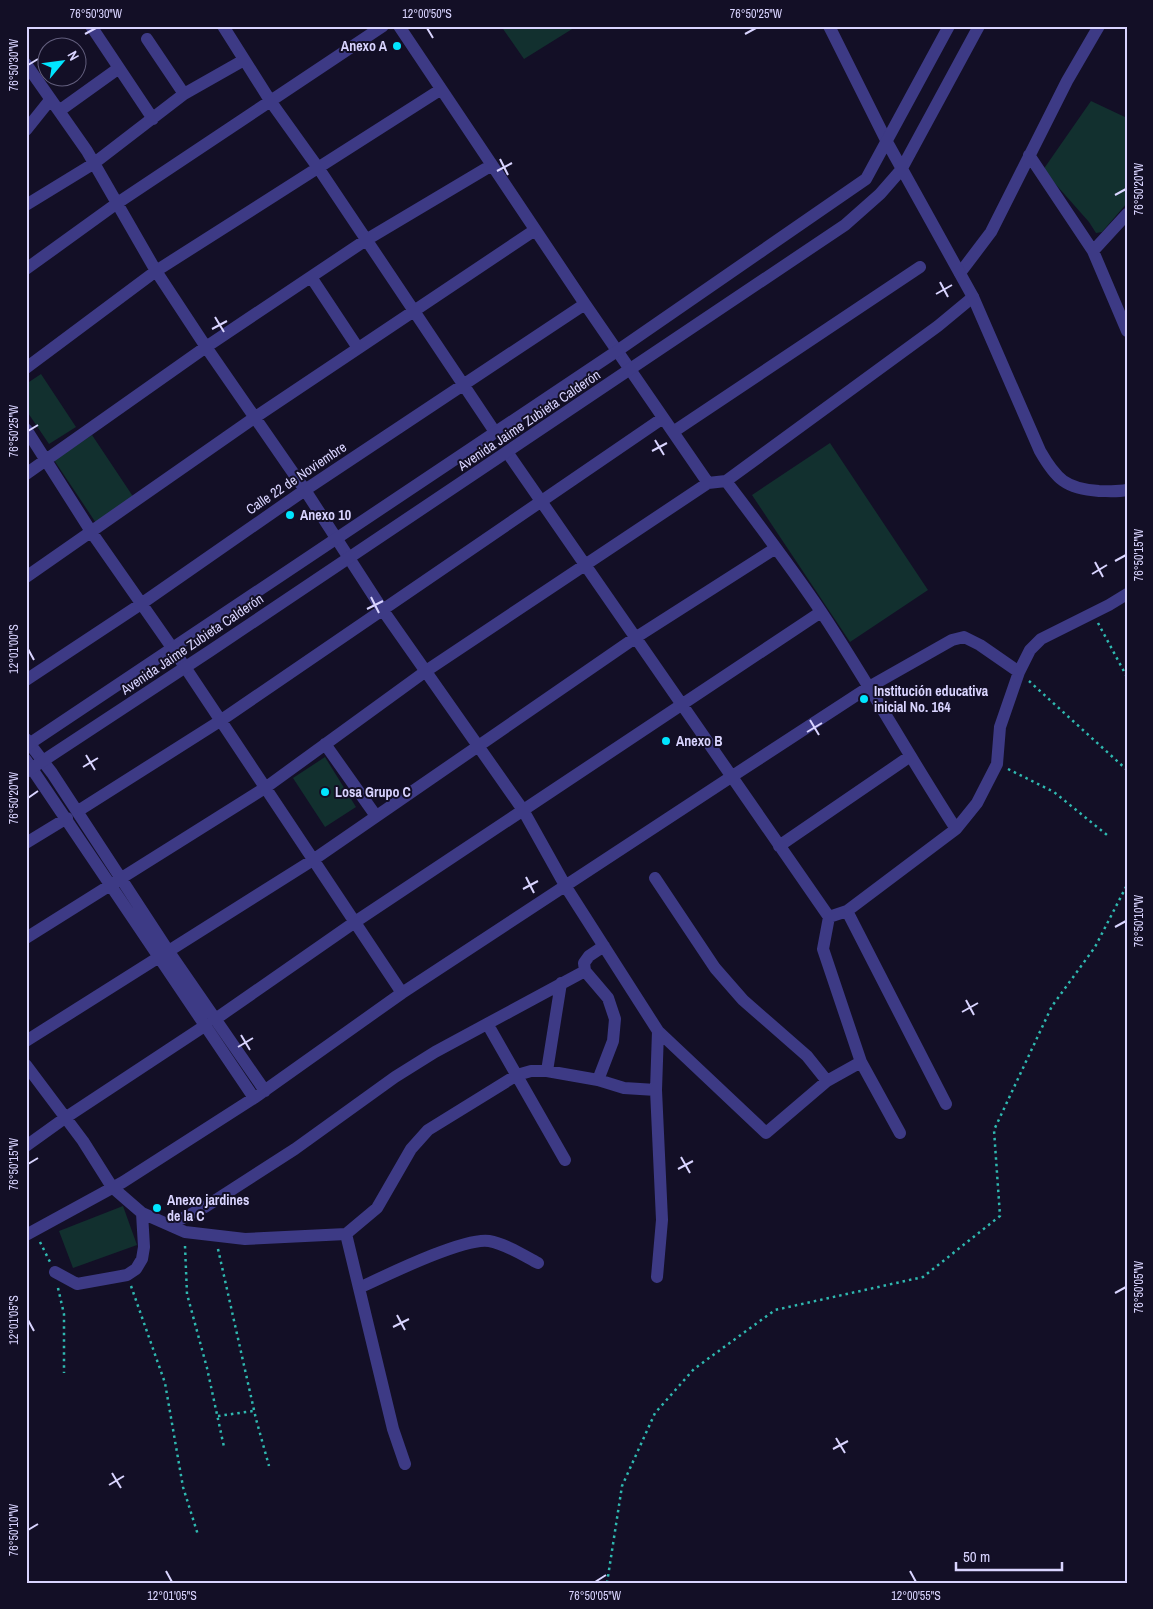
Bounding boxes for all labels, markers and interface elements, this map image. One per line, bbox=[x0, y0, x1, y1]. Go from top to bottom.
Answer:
text: 76°50'30"W bbox=[70, 6, 123, 22]
text: 12°00'50"S bbox=[402, 6, 452, 22]
text: 76°50'25"W bbox=[730, 6, 783, 22]
place label: Anexo A bbox=[341, 37, 388, 55]
text: 76°50'30"W bbox=[6, 38, 22, 91]
north arrow bbox=[38, 38, 88, 88]
marker: Anexo A bbox=[391, 40, 403, 52]
text: N bbox=[63, 48, 83, 64]
text: 76°50'20"W bbox=[1131, 162, 1147, 215]
street label: Avenida Jaime Zubieta Calderón bbox=[453, 365, 604, 475]
text: 76°50'25"W bbox=[6, 404, 22, 457]
street label: Calle 22 de Noviembre bbox=[242, 438, 350, 518]
place label: Anexo 10 bbox=[300, 506, 351, 524]
marker: Anexo 10 bbox=[284, 509, 296, 521]
text: 76°50'15"W bbox=[1131, 528, 1147, 581]
street label: Avenida Jaime Zubieta Calderón bbox=[116, 589, 267, 699]
text: 12°01'00"S bbox=[6, 624, 22, 674]
place label: Institución educativa inicial No. 164 bbox=[874, 682, 989, 716]
marker: Institución educativa inicial No. 164 bbox=[858, 693, 870, 705]
place label: Anexo B bbox=[676, 732, 723, 750]
marker: Anexo B bbox=[660, 735, 672, 747]
text: 76°50'20"W bbox=[6, 771, 22, 824]
place label: Losa Grupo C bbox=[335, 783, 411, 801]
marker: Losa Grupo C bbox=[319, 786, 331, 798]
text: 76°50'10"W bbox=[1131, 894, 1147, 947]
text: 76°50'15"W bbox=[6, 1137, 22, 1190]
place label: Anexo jardines de la C bbox=[167, 1191, 249, 1225]
marker: Anexo jardines de la C bbox=[151, 1202, 163, 1214]
text: 76°50'05"W bbox=[1131, 1260, 1147, 1313]
text: 12°01'05"S bbox=[6, 1295, 22, 1345]
text: 76°50'10"W bbox=[6, 1503, 22, 1556]
scale bar bbox=[956, 1539, 1062, 1571]
text: 50 m bbox=[963, 1546, 990, 1567]
text: 12°01'05"S bbox=[147, 1588, 197, 1604]
text: 76°50'05"W bbox=[569, 1588, 622, 1604]
text: 12°00'55"S bbox=[891, 1588, 941, 1604]

